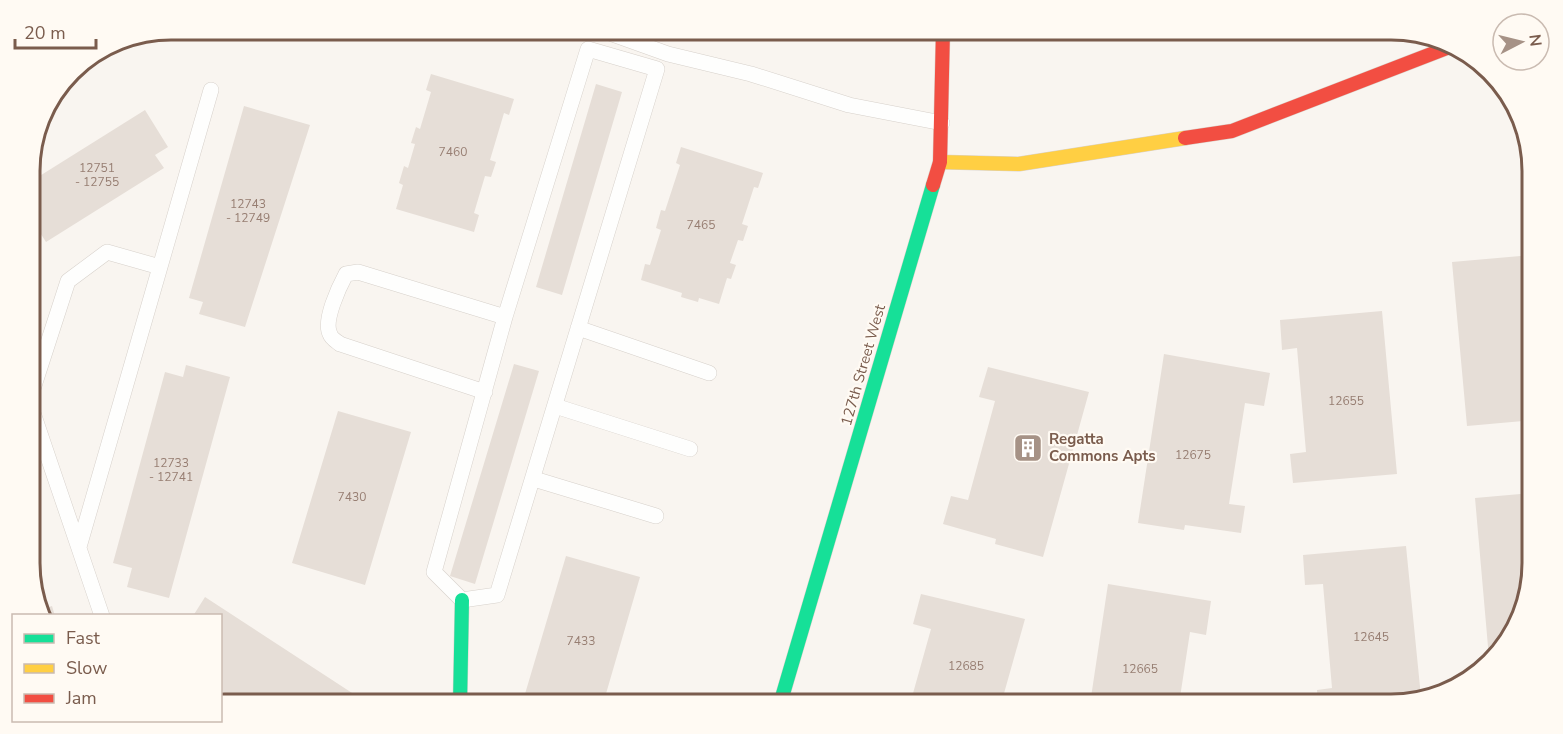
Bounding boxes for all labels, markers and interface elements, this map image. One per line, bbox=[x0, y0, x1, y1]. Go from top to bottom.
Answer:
scale bar bbox=[15, 12, 96, 50]
north arrow bbox=[1491, 12, 1551, 72]
text: 20 m bbox=[24, 21, 66, 45]
text: N bbox=[1523, 33, 1547, 48]
house number: 7460 bbox=[439, 144, 467, 160]
house number: 12751 - 12755 bbox=[75, 160, 119, 190]
house number: 12743 - 12749 bbox=[226, 196, 270, 226]
house number: 7465 bbox=[687, 217, 715, 233]
street label: 127th Street West bbox=[836, 301, 890, 428]
house number: 12655 bbox=[1328, 393, 1364, 409]
place label: Regatta Commons Apts bbox=[1049, 429, 1156, 466]
building icon: Regatta Commons Apts bbox=[1012, 432, 1044, 464]
house number: 12675 bbox=[1175, 447, 1211, 463]
house number: 12733 - 12741 bbox=[149, 455, 193, 485]
house number: 7430 bbox=[338, 489, 366, 505]
legend bbox=[12, 614, 222, 722]
text: Fast bbox=[66, 626, 101, 650]
house number: 12645 bbox=[1353, 629, 1389, 645]
house number: 7433 bbox=[567, 633, 595, 649]
text: Slow bbox=[66, 656, 107, 680]
house number: 12685 bbox=[948, 658, 984, 674]
house number: 12665 bbox=[1122, 661, 1158, 677]
text: Jam bbox=[65, 686, 97, 710]

